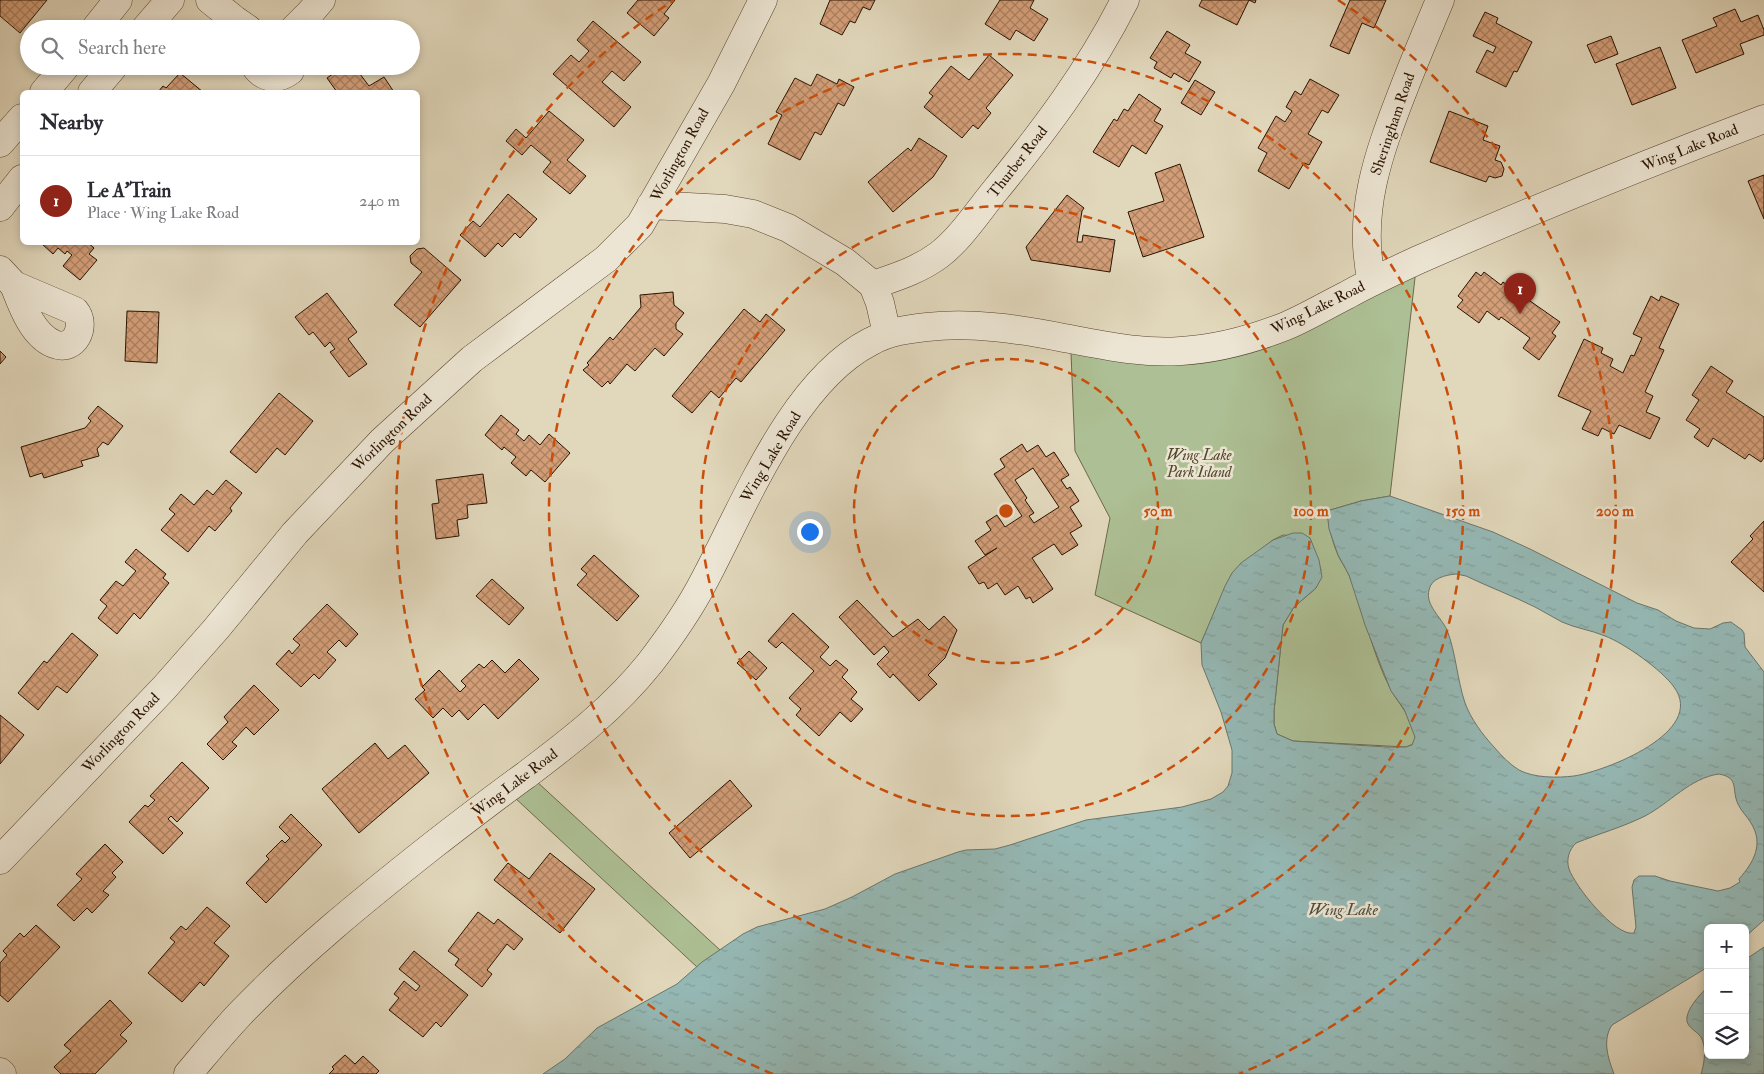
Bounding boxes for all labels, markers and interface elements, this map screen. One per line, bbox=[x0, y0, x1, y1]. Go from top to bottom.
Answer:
search box bbox=[20, 20, 420, 75]
icon: search bbox=[38, 34, 66, 62]
text: Search here bbox=[78, 36, 166, 60]
street label: Sheringham Road bbox=[1367, 70, 1420, 178]
street label: Worlington Road bbox=[646, 104, 714, 206]
text: Nearby bbox=[40, 109, 103, 136]
street label: Wing Lake Road bbox=[1638, 120, 1742, 176]
street label: Thurber Road bbox=[984, 122, 1052, 202]
text: Le A'Train bbox=[87, 179, 171, 203]
text: 1 bbox=[53, 191, 59, 211]
text: 240 m bbox=[359, 191, 400, 211]
text: Place · Wing Lake Road bbox=[87, 203, 239, 223]
pin: 1 bbox=[1504, 273, 1536, 314]
street label: Wing Lake Road bbox=[1267, 277, 1369, 339]
street label: Worlington Road bbox=[347, 390, 436, 477]
street label: Wing Lake Road bbox=[736, 408, 806, 507]
park label: Wing Lake Park Island bbox=[1166, 446, 1233, 482]
centre of rings bbox=[997, 502, 1015, 520]
text: 50 m bbox=[1144, 502, 1173, 521]
text: 100 m bbox=[1293, 502, 1329, 521]
text: 150 m bbox=[1446, 502, 1480, 521]
text: 200 m bbox=[1596, 502, 1634, 521]
your location bbox=[797, 519, 823, 545]
street label: Worlington Road bbox=[77, 689, 164, 778]
street label: Wing Lake Road bbox=[468, 744, 562, 822]
water label: Wing Lake bbox=[1308, 900, 1378, 920]
map controls bbox=[1704, 924, 1749, 1059]
button: + bbox=[1704, 924, 1749, 969]
button: − bbox=[1704, 969, 1749, 1014]
button: layers bbox=[1704, 1014, 1749, 1059]

